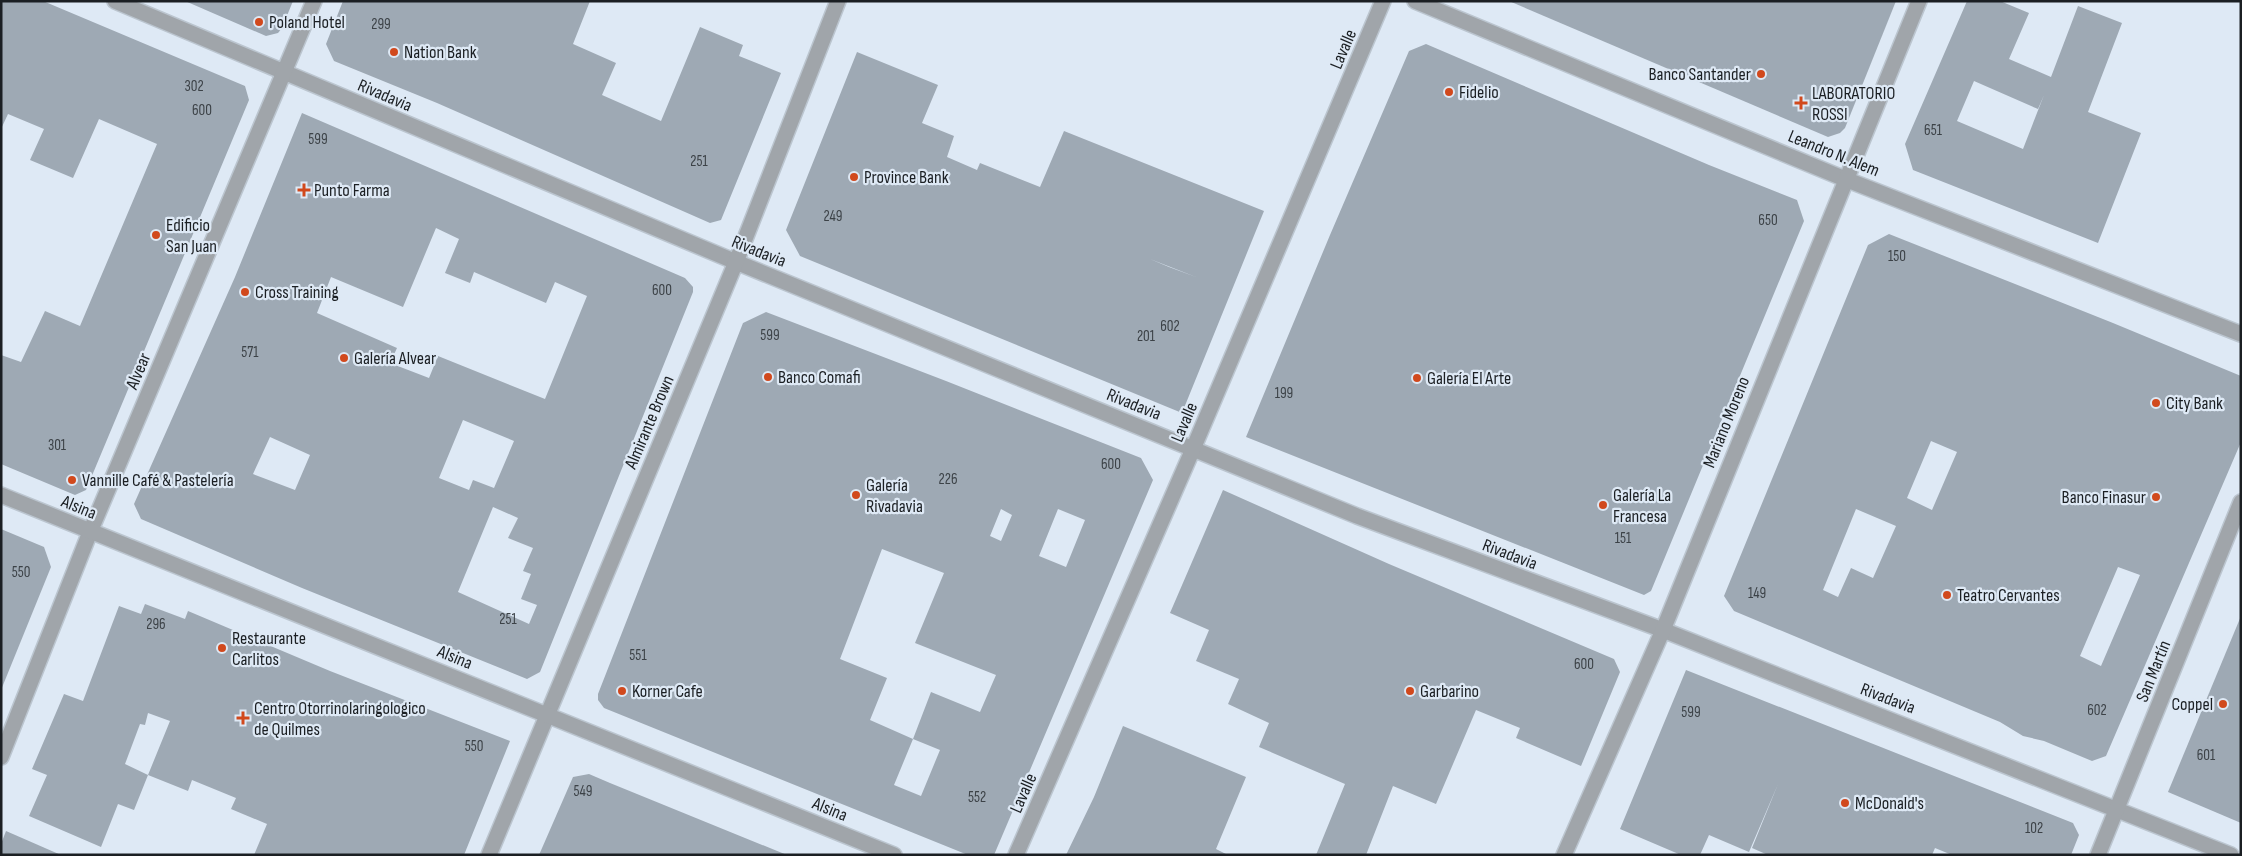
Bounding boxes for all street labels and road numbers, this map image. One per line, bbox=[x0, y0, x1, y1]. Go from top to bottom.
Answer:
street label: Lavalle bbox=[1326, 26, 1361, 72]
street label: Rivadavia bbox=[355, 75, 415, 116]
street label: Leandro N. Alem bbox=[1785, 126, 1883, 181]
street label: Rivadavia bbox=[729, 231, 789, 272]
street label: Alvear bbox=[121, 350, 155, 393]
street label: Almirante Brown bbox=[620, 372, 679, 473]
street label: Mariano Moreno bbox=[1699, 373, 1754, 471]
street label: Rivadavia bbox=[1104, 384, 1164, 425]
street label: Lavalle bbox=[1167, 399, 1202, 445]
street label: Alsina bbox=[57, 491, 99, 524]
street label: Rivadavia bbox=[1480, 534, 1540, 574]
street label: San Martín bbox=[2132, 637, 2175, 705]
street label: Alsina bbox=[433, 641, 475, 674]
street label: Rivadavia bbox=[1858, 678, 1918, 718]
street label: Lavalle bbox=[1006, 770, 1041, 816]
street label: Alsina bbox=[808, 793, 850, 826]

